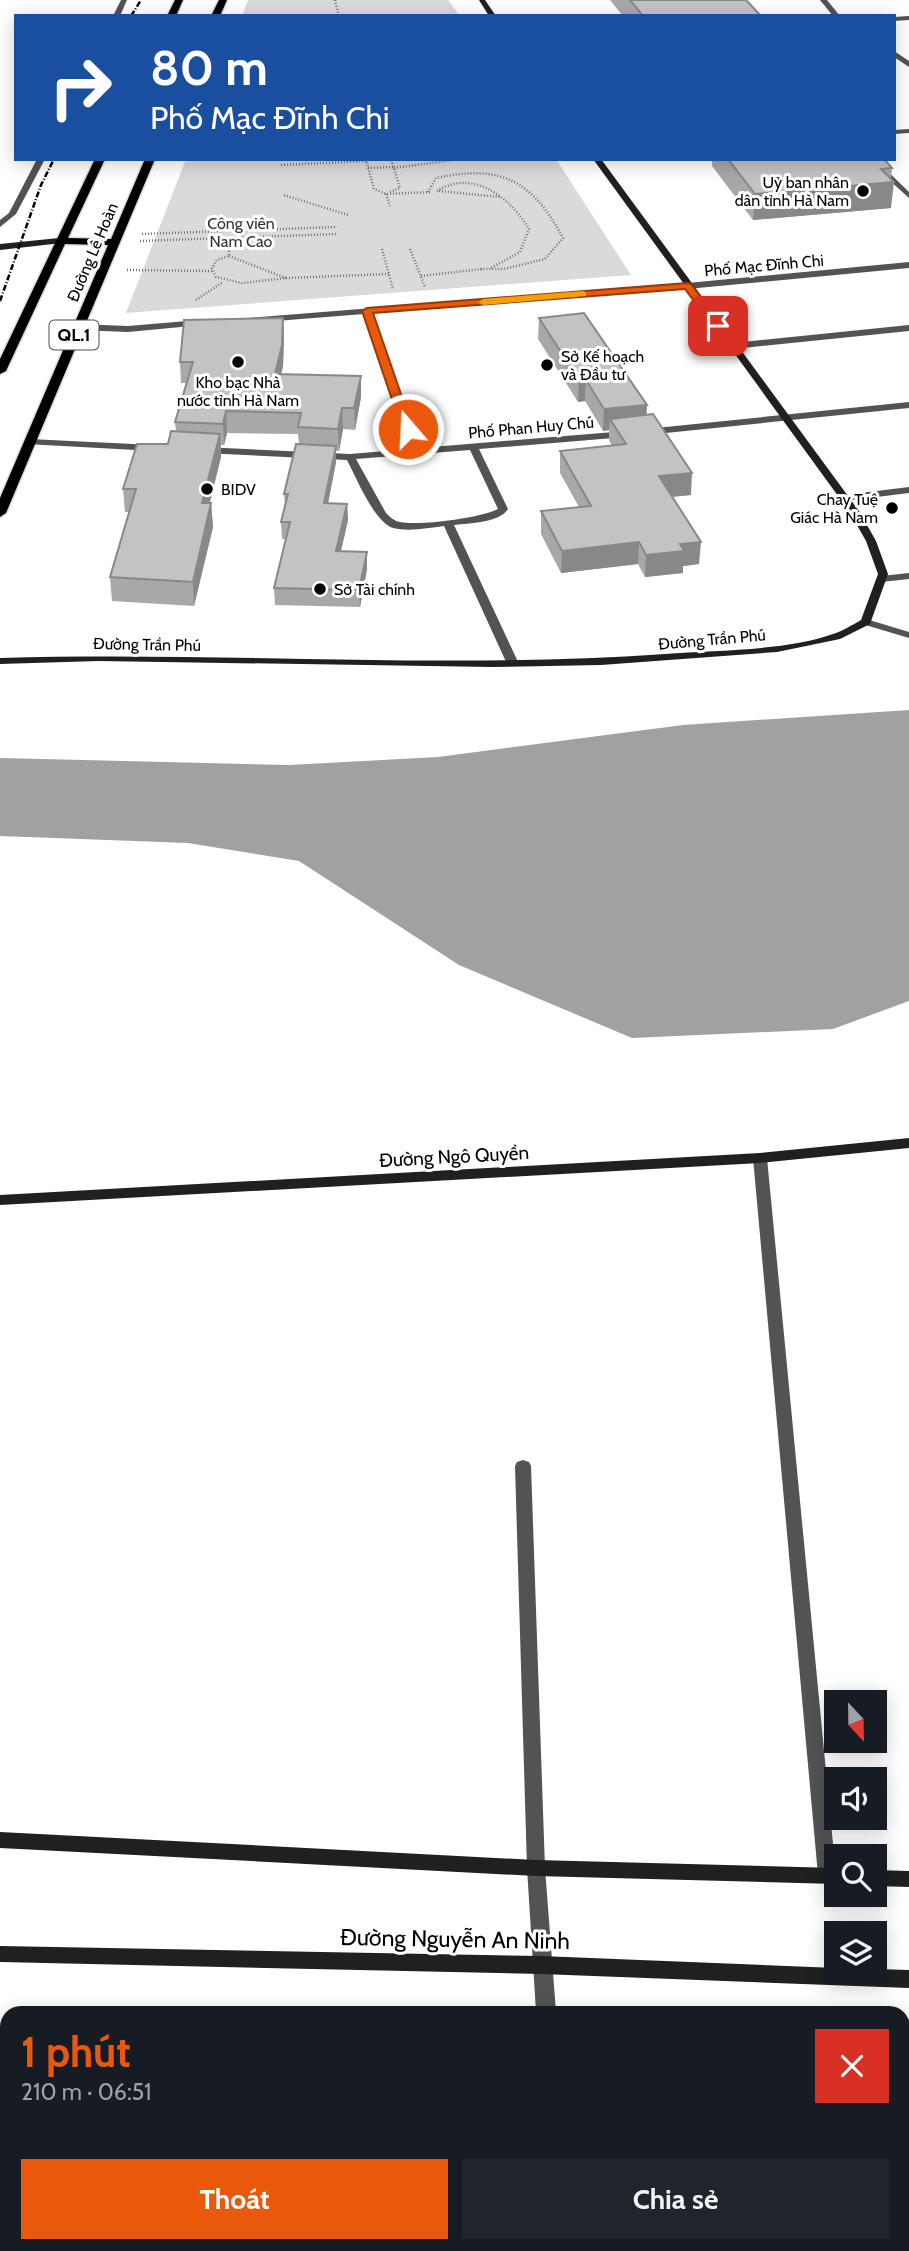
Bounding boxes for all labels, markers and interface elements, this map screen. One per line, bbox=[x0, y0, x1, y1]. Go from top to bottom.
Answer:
text: 80 m bbox=[150, 38, 268, 97]
icon: right bbox=[35, 42, 126, 133]
text: Phố Mạc Đĩnh Chi bbox=[150, 98, 390, 137]
place label: Uỷ ban nhân dân tỉnh Hà Nam bbox=[735, 173, 849, 210]
marker: Uỷ ban nhân dân tỉnh Hà Nam bbox=[855, 183, 871, 199]
street label: Đường Lê Hoàn bbox=[63, 200, 122, 304]
park label: Công viên Nam Cao bbox=[207, 214, 275, 251]
street label: Phố Mạc Đĩnh Chi bbox=[704, 251, 825, 280]
pin bbox=[688, 296, 748, 356]
icon: arrive bbox=[699, 307, 737, 345]
road number: QL.1 bbox=[50, 320, 98, 349]
place label: Sở Kế hoạch và Đầu tư bbox=[561, 347, 644, 384]
marker: Kho bạc Nhà nước tỉnh Hà Nam bbox=[230, 354, 246, 370]
marker: Sở Kế hoạch và Đầu tư bbox=[539, 357, 555, 373]
place label: Kho bạc Nhà nước tỉnh Hà Nam bbox=[177, 373, 299, 410]
position arrow bbox=[371, 392, 445, 466]
street label: Phố Phan Huy Chú bbox=[467, 413, 595, 442]
place label: BIDV bbox=[221, 480, 256, 499]
marker: BIDV bbox=[199, 481, 215, 497]
place label: Chay Tuệ Giác Hà Nam bbox=[790, 490, 878, 527]
marker: Chay Tuệ Giác Hà Nam bbox=[884, 500, 900, 516]
place label: Sở Tài chính bbox=[334, 580, 415, 599]
marker: Sở Tài chính bbox=[312, 581, 328, 597]
street label: Đường Trần Phú bbox=[658, 625, 767, 654]
street label: Đường Trần Phú bbox=[93, 634, 201, 655]
street label: Đường Ngô Quyền bbox=[378, 1141, 530, 1172]
north arrow bbox=[824, 1690, 887, 1754]
map controls bbox=[824, 1690, 887, 1984]
button: sound bbox=[824, 1767, 887, 1830]
button: search bbox=[824, 1844, 887, 1907]
button: layers bbox=[824, 1921, 887, 1984]
street label: Đường Nguyễn An Ninh bbox=[340, 1923, 570, 1955]
text: 1 phút bbox=[21, 2026, 131, 2078]
button: close bbox=[815, 2029, 889, 2103]
text: 210 m · 06:51 bbox=[21, 2078, 152, 2106]
button: Thoát bbox=[21, 2159, 448, 2239]
button: Chia sẻ bbox=[462, 2159, 889, 2239]

